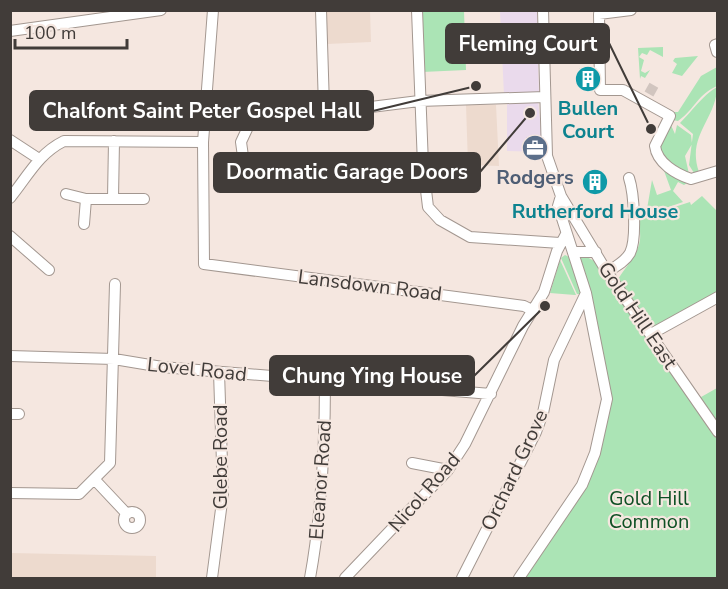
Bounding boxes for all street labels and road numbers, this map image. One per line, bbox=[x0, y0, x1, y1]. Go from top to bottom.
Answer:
street label: Gold Hill East bbox=[592, 256, 684, 375]
street label: Lansdown Road bbox=[296, 263, 444, 308]
street label: Lovel Road bbox=[146, 351, 248, 388]
street label: Glebe Road bbox=[207, 405, 234, 509]
street label: Orchard Grove bbox=[475, 405, 554, 535]
street label: Eleanor Road bbox=[303, 419, 338, 541]
street label: Nicol Road bbox=[382, 447, 466, 538]

